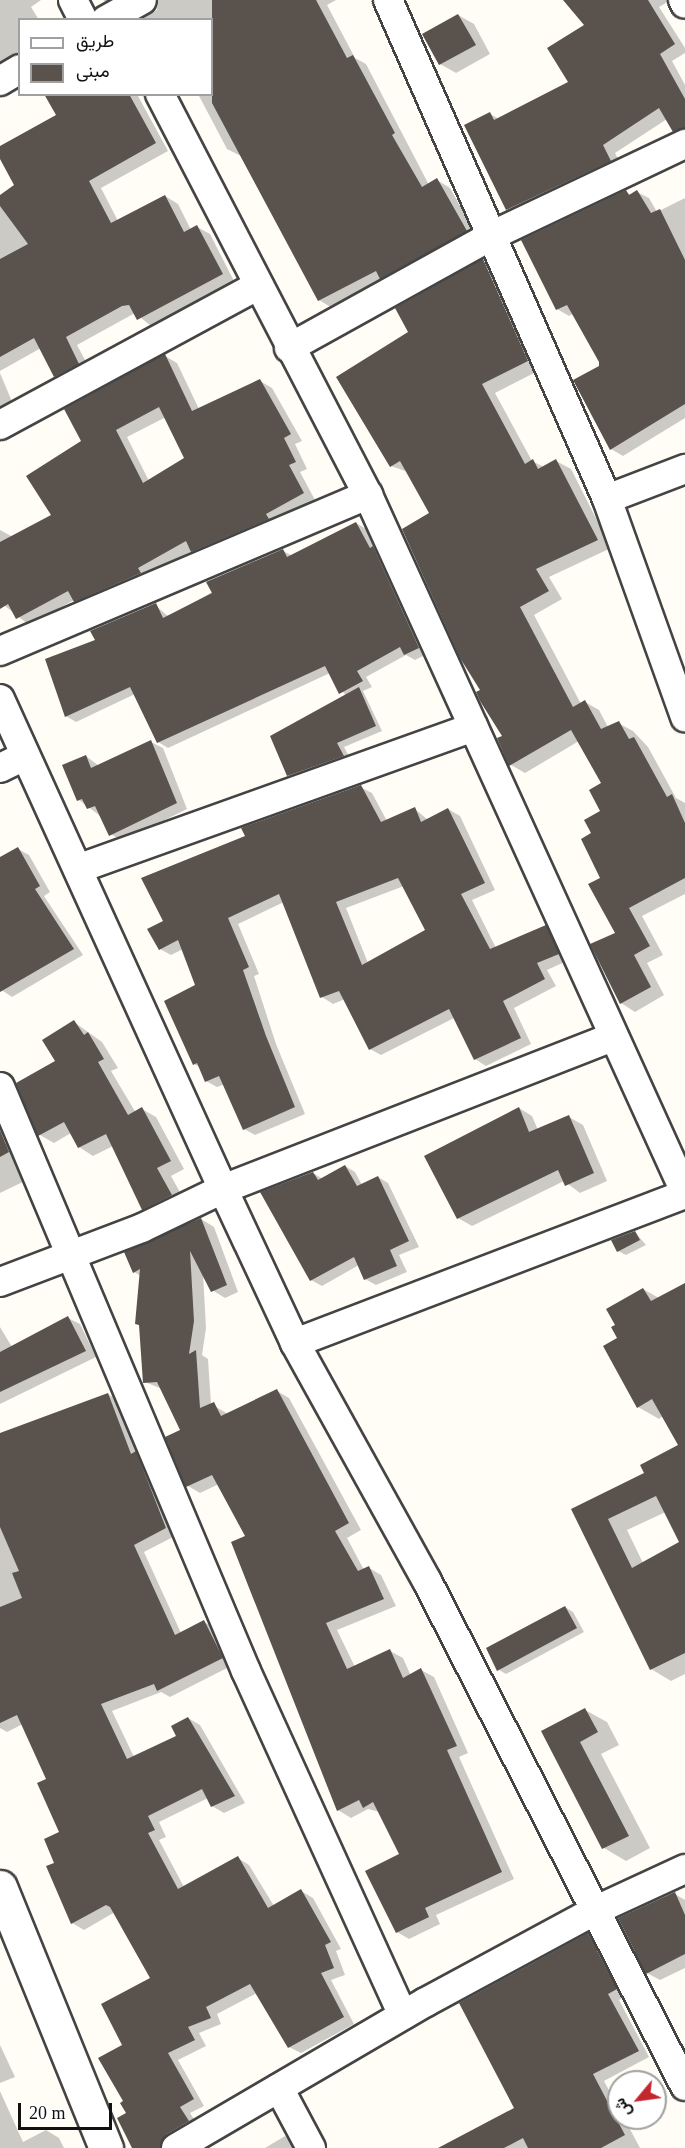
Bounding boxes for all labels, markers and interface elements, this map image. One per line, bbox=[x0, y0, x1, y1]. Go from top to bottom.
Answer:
legend bbox=[18, 18, 213, 96]
text: طريق bbox=[76, 31, 114, 51]
text: مبنى bbox=[76, 61, 110, 81]
north arrow bbox=[607, 2070, 667, 2130]
scale bar bbox=[21, 2091, 116, 2129]
text: ش bbox=[610, 2095, 635, 2121]
text: 20 m bbox=[29, 2103, 66, 2123]

